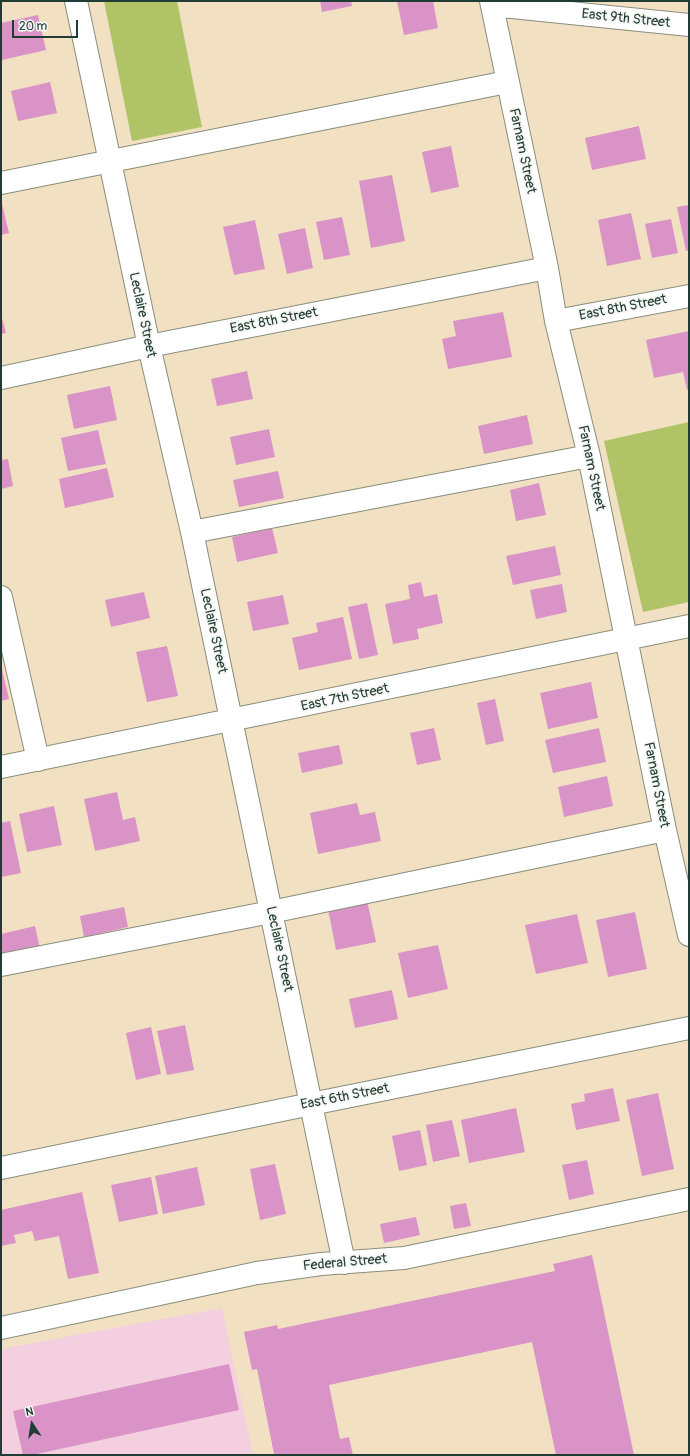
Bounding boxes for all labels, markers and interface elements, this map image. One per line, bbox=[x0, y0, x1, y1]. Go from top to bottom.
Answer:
street label: East 9th Street bbox=[581, 6, 671, 32]
scale bar bbox=[14, 12, 80, 38]
text: 20 m bbox=[19, 19, 47, 34]
street label: Farnam Street bbox=[505, 107, 539, 195]
street label: Leclaire Street bbox=[125, 271, 159, 359]
street label: East 8th Street bbox=[578, 291, 668, 325]
street label: East 8th Street bbox=[229, 304, 319, 338]
street label: Farnam Street bbox=[574, 424, 608, 512]
street label: Leclaire Street bbox=[196, 587, 230, 675]
street label: East 7th Street bbox=[300, 680, 390, 716]
street label: Farnam Street bbox=[639, 741, 673, 829]
street label: Leclaire Street bbox=[262, 905, 296, 993]
street label: East 6th Street bbox=[299, 1080, 391, 1114]
street label: Federal Street bbox=[302, 1251, 388, 1275]
north arrow bbox=[12, 1404, 52, 1444]
text: N bbox=[24, 1405, 34, 1419]

